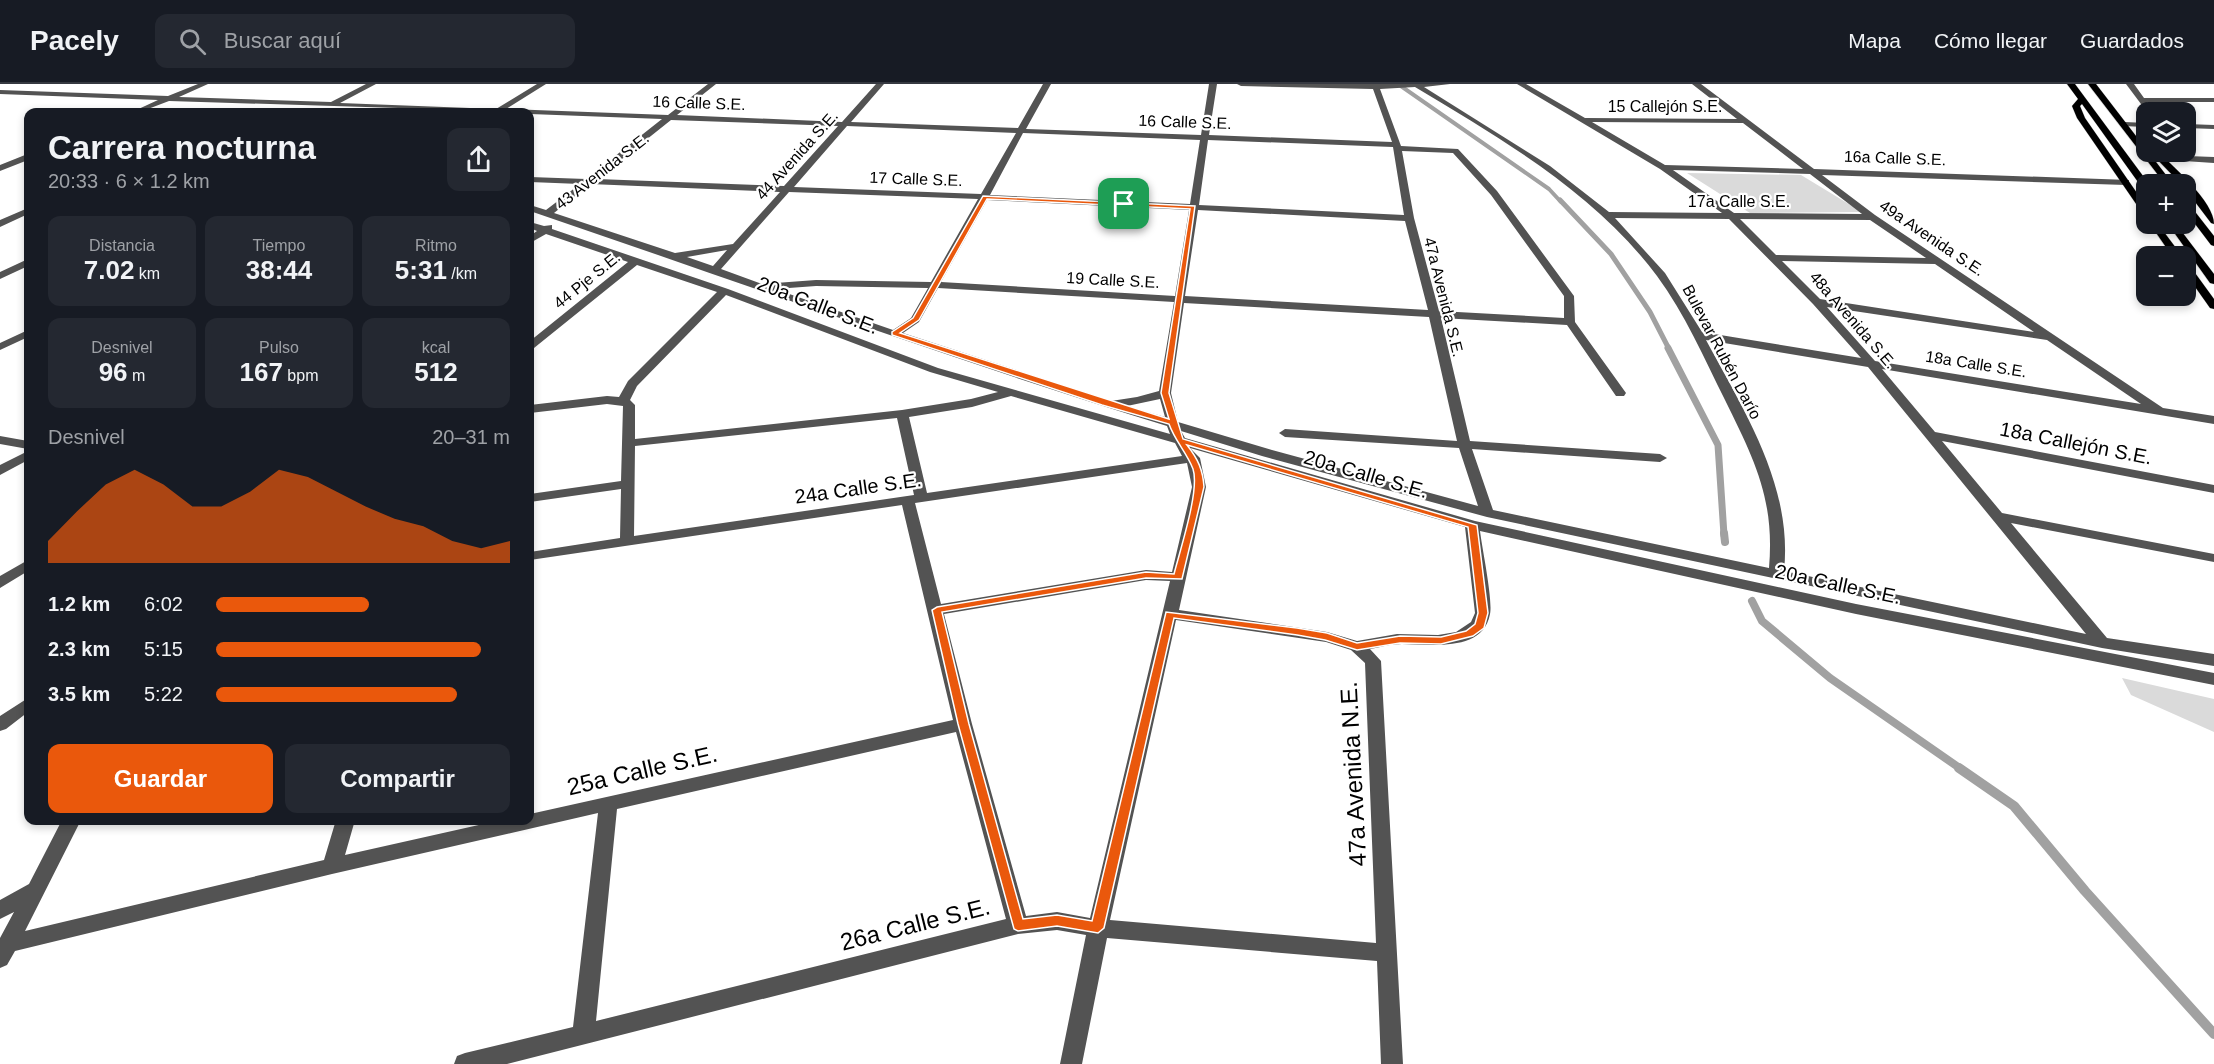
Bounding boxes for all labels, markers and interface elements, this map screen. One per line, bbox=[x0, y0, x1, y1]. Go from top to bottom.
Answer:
search box bbox=[155, 14, 575, 68]
text: Pacely bbox=[30, 25, 119, 56]
icon: search bbox=[176, 25, 209, 58]
text: Buscar aquí bbox=[224, 28, 341, 53]
text: Mapa bbox=[1848, 29, 1901, 52]
text: Cómo llegar bbox=[1934, 29, 2047, 52]
text: Guardados bbox=[2080, 29, 2184, 52]
street label: 16 Calle S.E. bbox=[652, 93, 746, 113]
street label: 15 Callejón S.E. bbox=[1608, 98, 1722, 115]
map controls bbox=[2136, 102, 2196, 306]
button: layers bbox=[2136, 102, 2196, 162]
street label: 44 Avenida S.E. bbox=[753, 107, 841, 203]
street label: 16 Calle S.E. bbox=[1138, 112, 1232, 132]
button: share bbox=[447, 128, 510, 191]
text: Carrera nocturna bbox=[48, 129, 316, 166]
street label: 43 Avenida S.E. bbox=[552, 129, 652, 213]
street label: 16a Calle S.E. bbox=[1844, 148, 1946, 168]
street label: 17 Calle S.E. bbox=[869, 169, 963, 189]
text: 20:33 · 6 × 1.2 km bbox=[48, 170, 210, 192]
button: + bbox=[2136, 174, 2196, 234]
pin bbox=[1098, 178, 1149, 229]
icon: arrive bbox=[1107, 187, 1140, 220]
street label: 17a Calle S.E. bbox=[1688, 193, 1790, 210]
street label: 49a Avenida S.E. bbox=[1876, 197, 1988, 279]
street label: 47a Avenida S.E. bbox=[1421, 236, 1467, 358]
text: Distancia bbox=[89, 237, 155, 254]
text: Tiempo bbox=[253, 237, 305, 254]
text: Ritmo bbox=[415, 237, 457, 254]
button: − bbox=[2136, 246, 2196, 306]
street label: 44 Pje S.E. bbox=[551, 248, 623, 312]
text: 7.02 bbox=[84, 255, 134, 285]
text: 38:44 bbox=[246, 255, 312, 285]
text: 5:31 bbox=[395, 255, 447, 285]
text: km bbox=[134, 265, 160, 282]
text: /km bbox=[447, 265, 477, 282]
street label: 48a Avenida S.E. bbox=[1806, 268, 1900, 372]
street label: 19 Calle S.E. bbox=[1066, 269, 1160, 291]
street label: 20a Calle S.E. bbox=[754, 272, 882, 338]
street label: Bulevar Rubén Darío bbox=[1679, 282, 1765, 422]
text: Desnivel bbox=[91, 339, 153, 356]
text: Pulso bbox=[259, 339, 299, 356]
text: kcal bbox=[422, 339, 450, 356]
street label: 18a Calle S.E. bbox=[1924, 348, 2028, 380]
text: 96 bbox=[99, 357, 128, 387]
text: 167 bbox=[240, 357, 283, 387]
text: 512 bbox=[414, 357, 458, 387]
text: m bbox=[128, 367, 145, 384]
text: bpm bbox=[283, 367, 318, 384]
street label: 18a Callejón S.E. bbox=[1998, 417, 2154, 469]
text: Desnivel bbox=[48, 426, 125, 448]
text: 20–31 m bbox=[432, 426, 510, 448]
street label: 20a Calle S.E. bbox=[1302, 446, 1430, 502]
street label: 24a Calle S.E. bbox=[793, 468, 923, 508]
street label: 20a Calle S.E. bbox=[1773, 560, 1903, 608]
text: 1.2 km bbox=[48, 593, 110, 615]
text: 6:02 bbox=[144, 593, 183, 615]
text: 2.3 km bbox=[48, 638, 110, 660]
text: 5:15 bbox=[144, 638, 183, 660]
street label: 47a Avenida N.E. bbox=[1335, 681, 1371, 867]
text: 3.5 km bbox=[48, 683, 110, 705]
text: 5:22 bbox=[144, 683, 183, 705]
street label: 25a Calle S.E. bbox=[564, 740, 720, 800]
button: Guardar bbox=[48, 744, 273, 813]
button: Compartir bbox=[285, 744, 510, 813]
street label: 26a Calle S.E. bbox=[837, 892, 993, 956]

